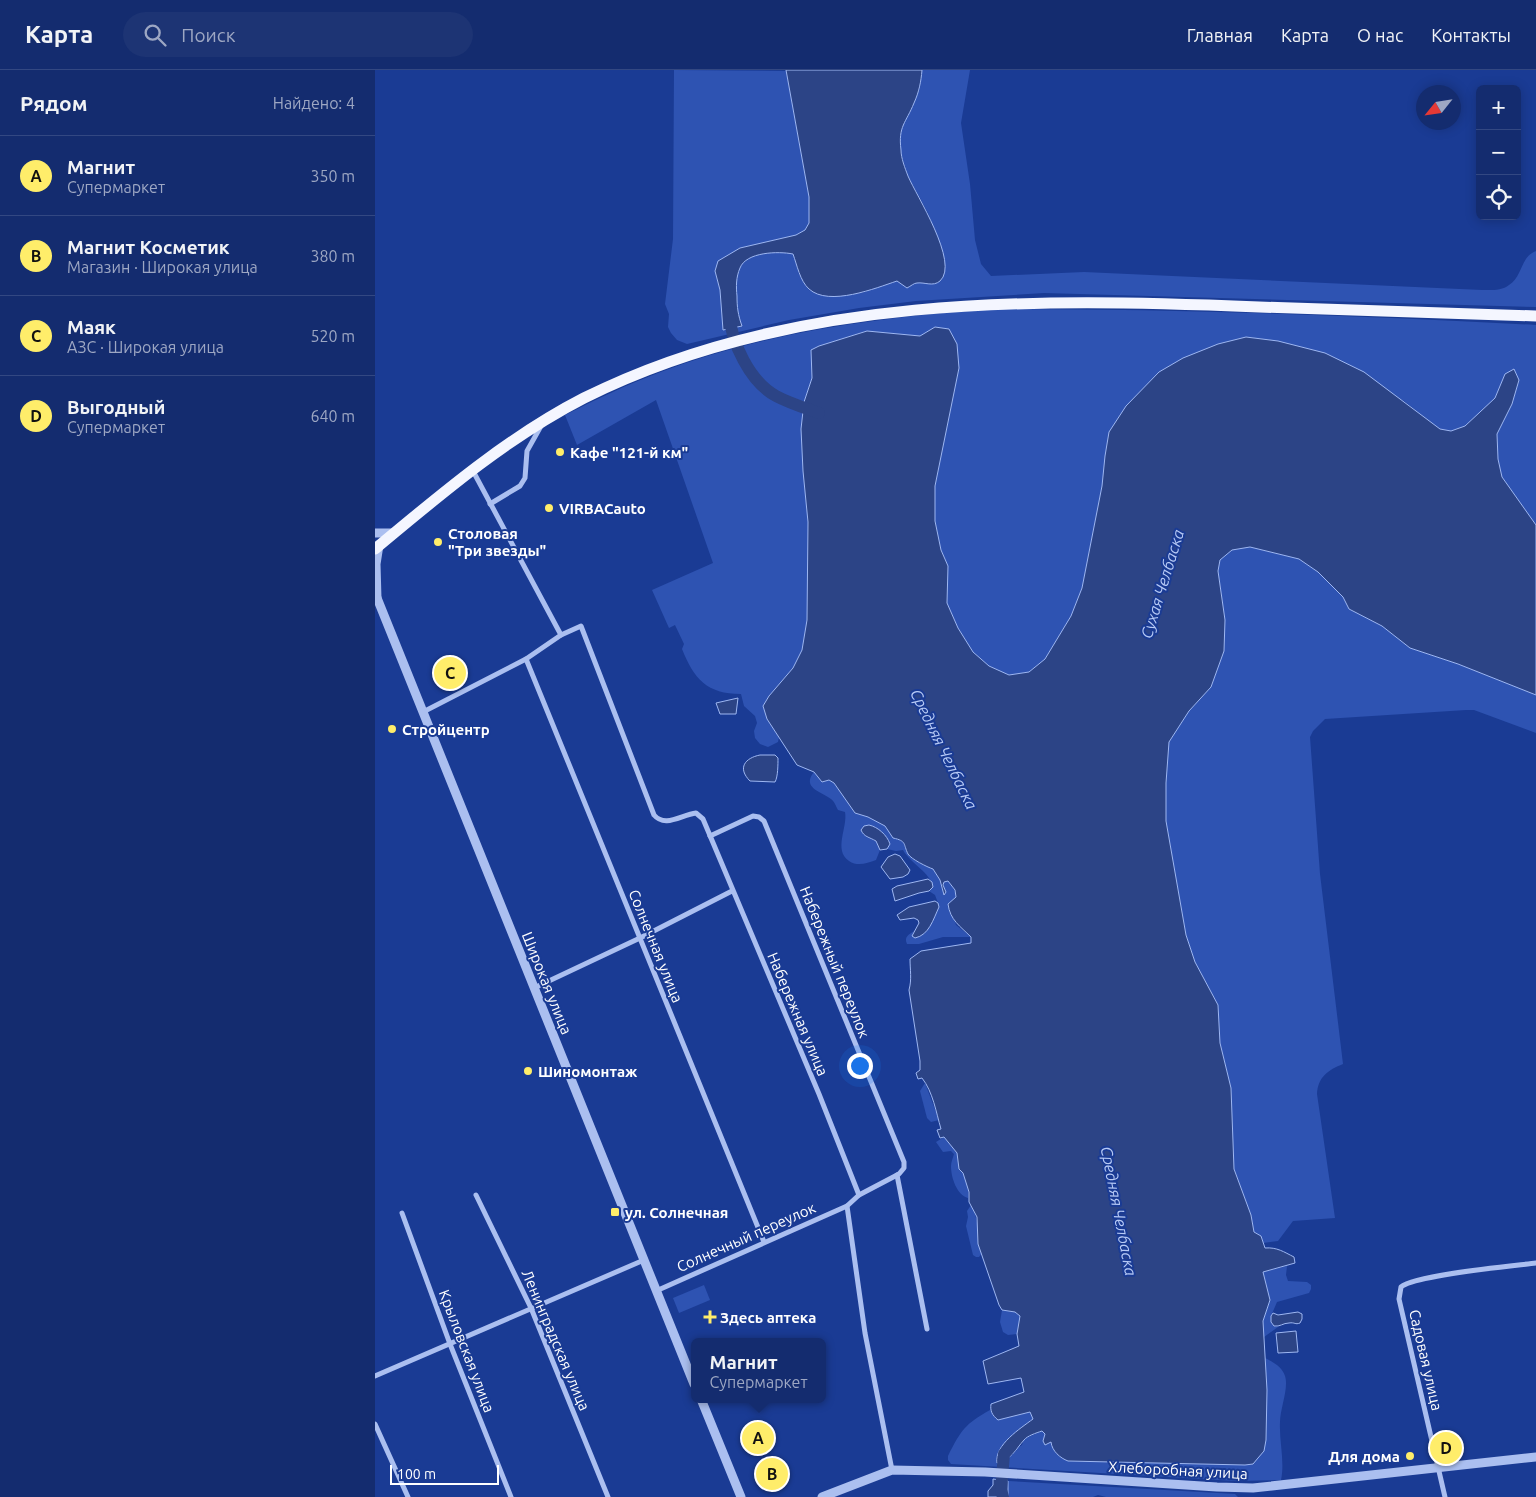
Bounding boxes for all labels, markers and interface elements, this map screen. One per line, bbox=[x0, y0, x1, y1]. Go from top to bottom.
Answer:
search box bbox=[123, 12, 473, 57]
text: Карта bbox=[25, 21, 93, 48]
icon: search bbox=[141, 21, 169, 49]
text: Поиск bbox=[181, 24, 235, 46]
text: Главная bbox=[1187, 25, 1253, 45]
text: Карта bbox=[1281, 25, 1329, 45]
text: О нас bbox=[1357, 25, 1403, 45]
text: Контакты bbox=[1431, 25, 1511, 45]
north arrow bbox=[1416, 85, 1461, 130]
map controls bbox=[1476, 85, 1521, 220]
button: + bbox=[1476, 85, 1521, 130]
text: Рядом bbox=[20, 91, 88, 115]
text: Найдено: 4 bbox=[273, 94, 355, 112]
button: − bbox=[1476, 130, 1521, 175]
text: Магнит bbox=[67, 156, 135, 178]
text: A bbox=[30, 167, 42, 185]
text: 350 m bbox=[310, 167, 355, 185]
button: locate bbox=[1476, 175, 1521, 220]
text: Супермаркет bbox=[67, 178, 165, 196]
text: Магнит Косметик bbox=[67, 236, 230, 258]
text: B bbox=[31, 247, 41, 265]
text: 380 m bbox=[310, 247, 355, 265]
text: Магазин · Широкая улица bbox=[67, 258, 258, 276]
text: Маяк bbox=[67, 316, 116, 338]
text: C bbox=[31, 327, 41, 345]
text: 520 m bbox=[310, 327, 355, 345]
text: АЗС · Широкая улица bbox=[67, 338, 224, 356]
text: Выгодный bbox=[67, 396, 165, 418]
text: D bbox=[30, 407, 42, 425]
text: 640 m bbox=[310, 407, 355, 425]
text: Супермаркет bbox=[67, 418, 165, 436]
place label: Кафе "121-й км" bbox=[570, 444, 688, 461]
marker: Кафе "121-й км" bbox=[554, 446, 566, 458]
place label: VIRBACauto bbox=[559, 500, 646, 517]
marker: VIRBACauto bbox=[543, 502, 555, 514]
place label: Столовая "Три звезды" bbox=[448, 525, 546, 559]
water label: Сухая Челбаска bbox=[1137, 527, 1187, 641]
marker: Столовая "Три звезды" bbox=[432, 536, 444, 548]
pin: C bbox=[434, 654, 466, 692]
water label: Средняя Челбаска bbox=[907, 686, 981, 813]
place label: Стройцентр bbox=[402, 721, 490, 738]
marker: Стройцентр bbox=[386, 723, 398, 735]
street label: Набережный переулок bbox=[797, 884, 873, 1040]
street label: Солнечная улица bbox=[626, 887, 686, 1005]
street label: Широкая улица bbox=[519, 929, 575, 1037]
street label: Набережная улица bbox=[764, 950, 832, 1078]
your location bbox=[847, 1053, 873, 1079]
place label: Шиномонтаж bbox=[538, 1063, 638, 1080]
marker: Шиномонтаж bbox=[522, 1065, 534, 1077]
water label: Средняя Челбаска bbox=[1098, 1145, 1140, 1278]
street label: Солнечный переулок bbox=[674, 1199, 818, 1275]
place label: ул. Солнечная bbox=[625, 1204, 728, 1221]
marker: ул. Солнечная bbox=[609, 1206, 621, 1218]
street label: Ленинградская улица bbox=[519, 1267, 593, 1413]
street label: Крыловская улица bbox=[436, 1287, 498, 1415]
street label: Садовая улица bbox=[1406, 1308, 1446, 1412]
place label: Здесь аптека bbox=[720, 1309, 816, 1326]
marker: Здесь аптека bbox=[704, 1311, 716, 1323]
popup bbox=[691, 1338, 826, 1403]
text: Магнит bbox=[709, 1351, 778, 1373]
text: Супермаркет bbox=[709, 1373, 808, 1391]
pin: A bbox=[742, 1419, 774, 1457]
pin: D bbox=[1430, 1429, 1462, 1467]
place label: Для дома bbox=[1328, 1448, 1400, 1465]
marker: Для дома bbox=[1404, 1450, 1416, 1462]
pin: B bbox=[756, 1455, 788, 1493]
street label: Хлеборобная улица bbox=[1108, 1458, 1248, 1482]
scale bar bbox=[390, 1462, 499, 1485]
text: 100 m bbox=[397, 1466, 436, 1482]

